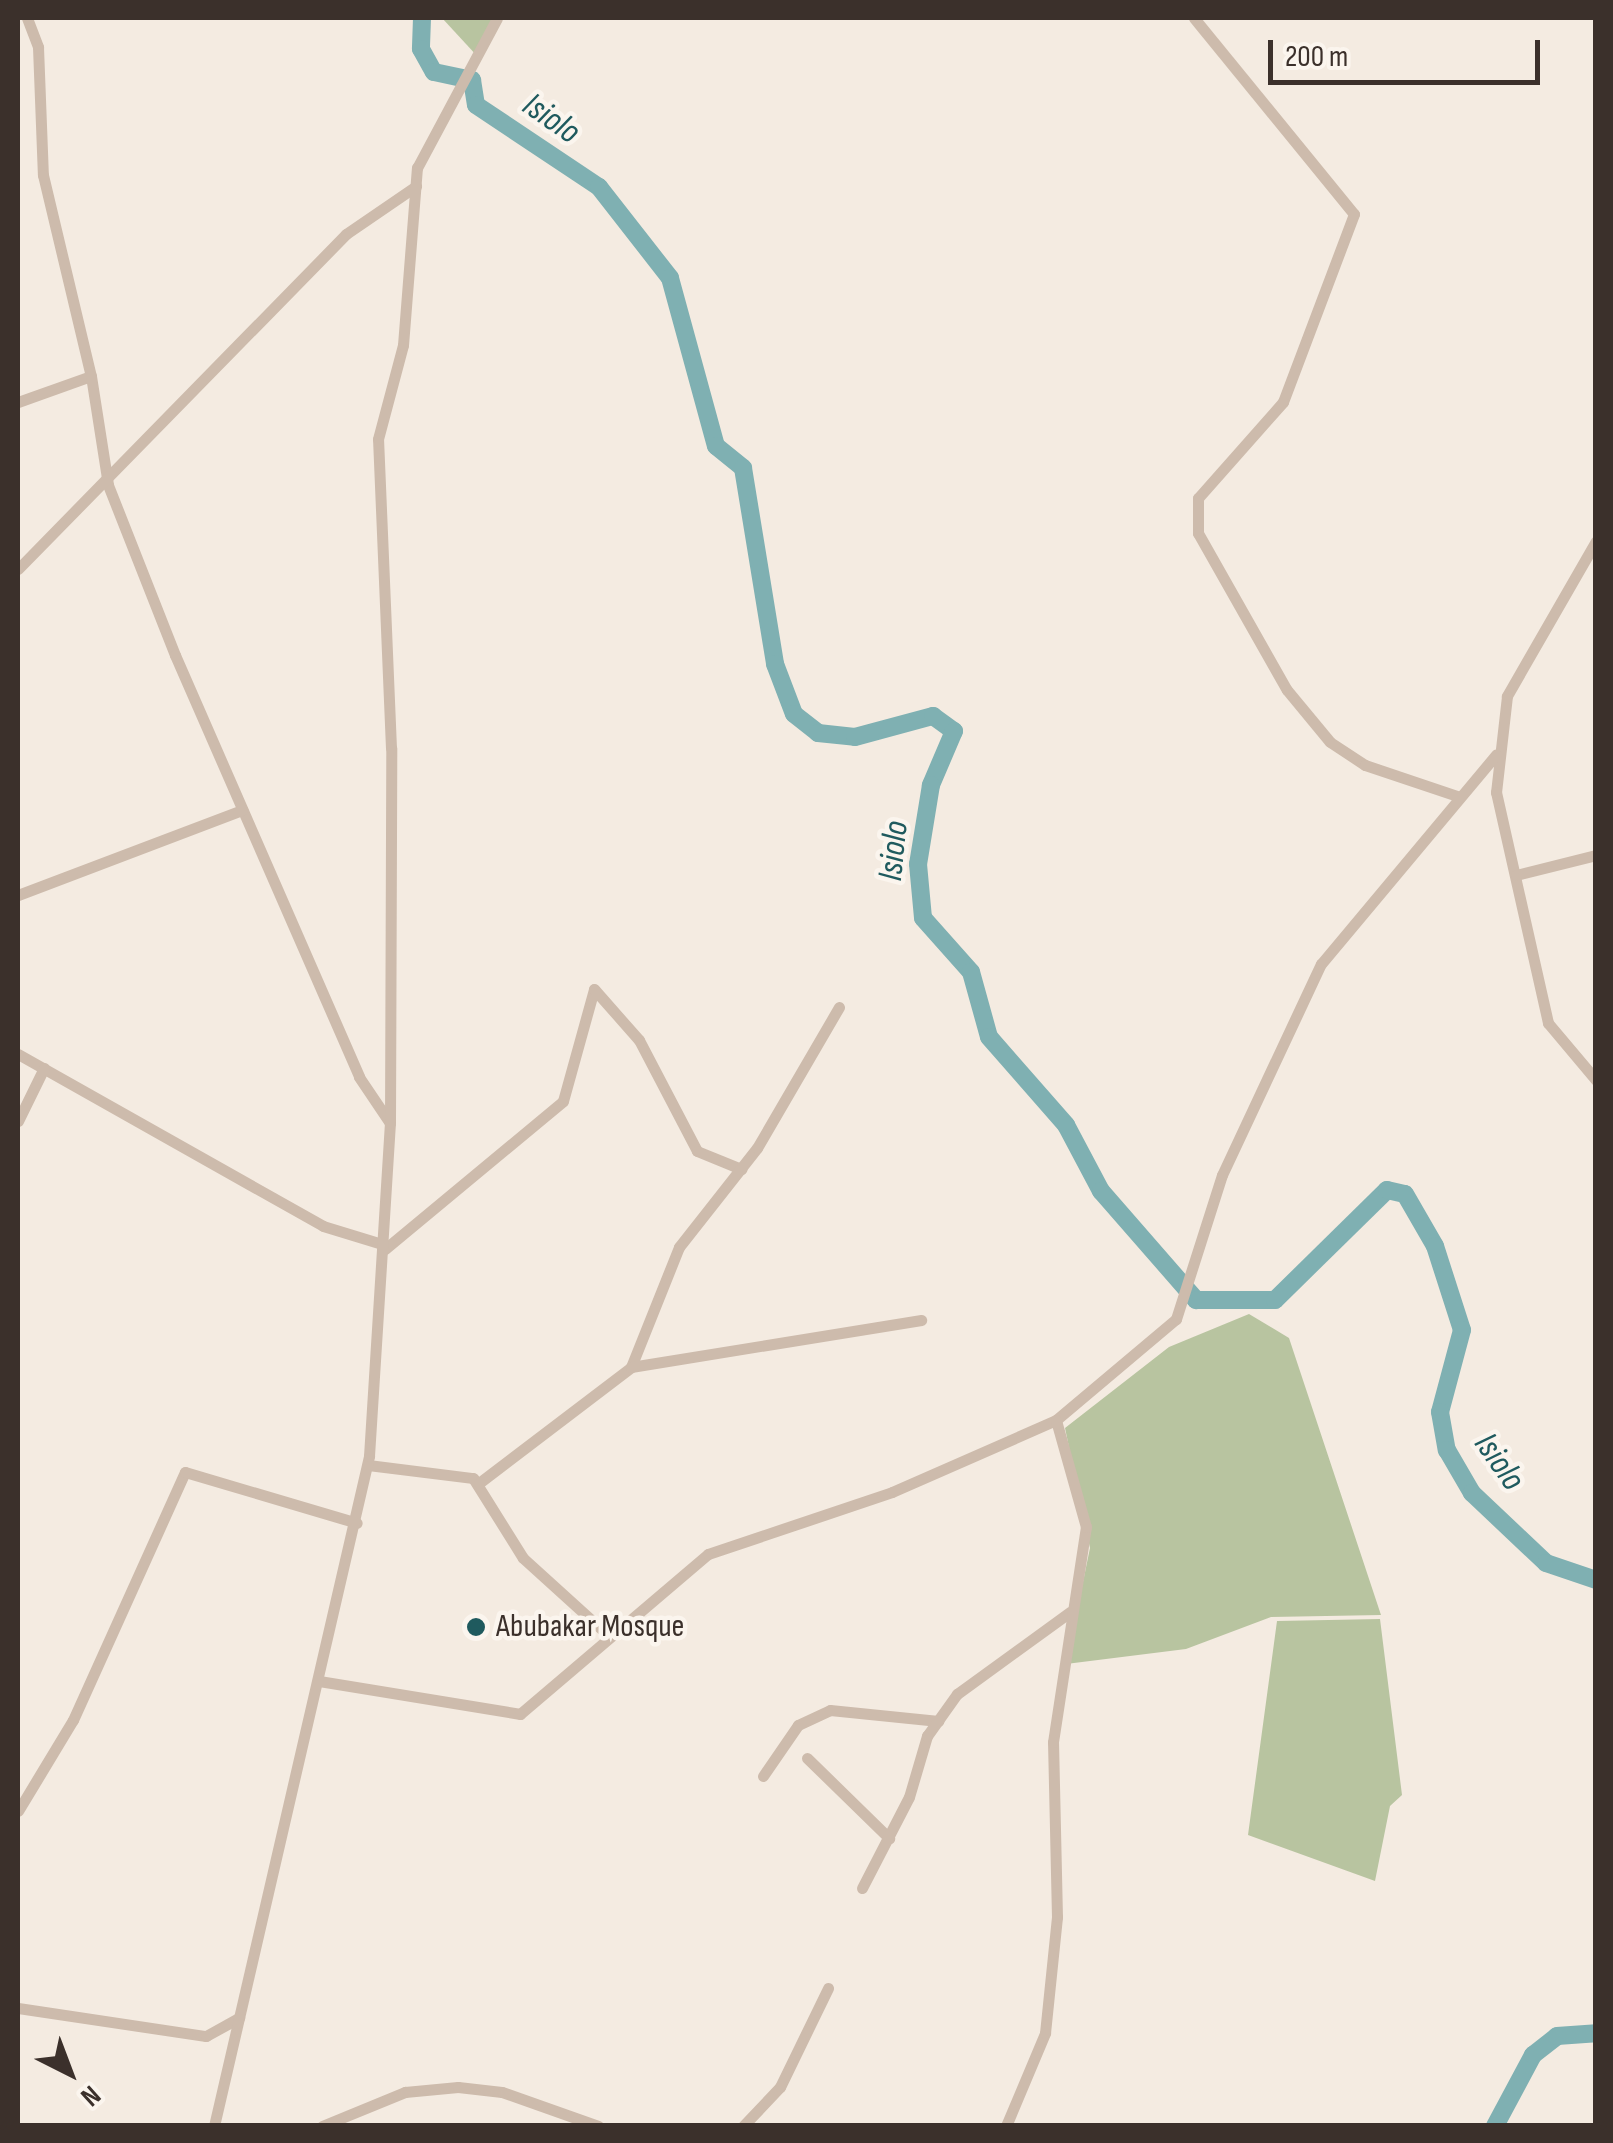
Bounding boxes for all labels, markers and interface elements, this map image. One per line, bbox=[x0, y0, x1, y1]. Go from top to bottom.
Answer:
scale bar bbox=[1273, 20, 1546, 82]
text: 200 m bbox=[1285, 39, 1348, 75]
water label: Isiolo bbox=[514, 84, 588, 154]
water label: Isiolo bbox=[870, 819, 918, 883]
water label: Isiolo bbox=[1464, 1425, 1534, 1499]
place label: Abubakar Mosque bbox=[496, 1608, 684, 1646]
marker: Abubakar Mosque bbox=[465, 1616, 487, 1638]
north arrow bbox=[20, 2023, 120, 2123]
text: N bbox=[74, 2078, 107, 2113]

